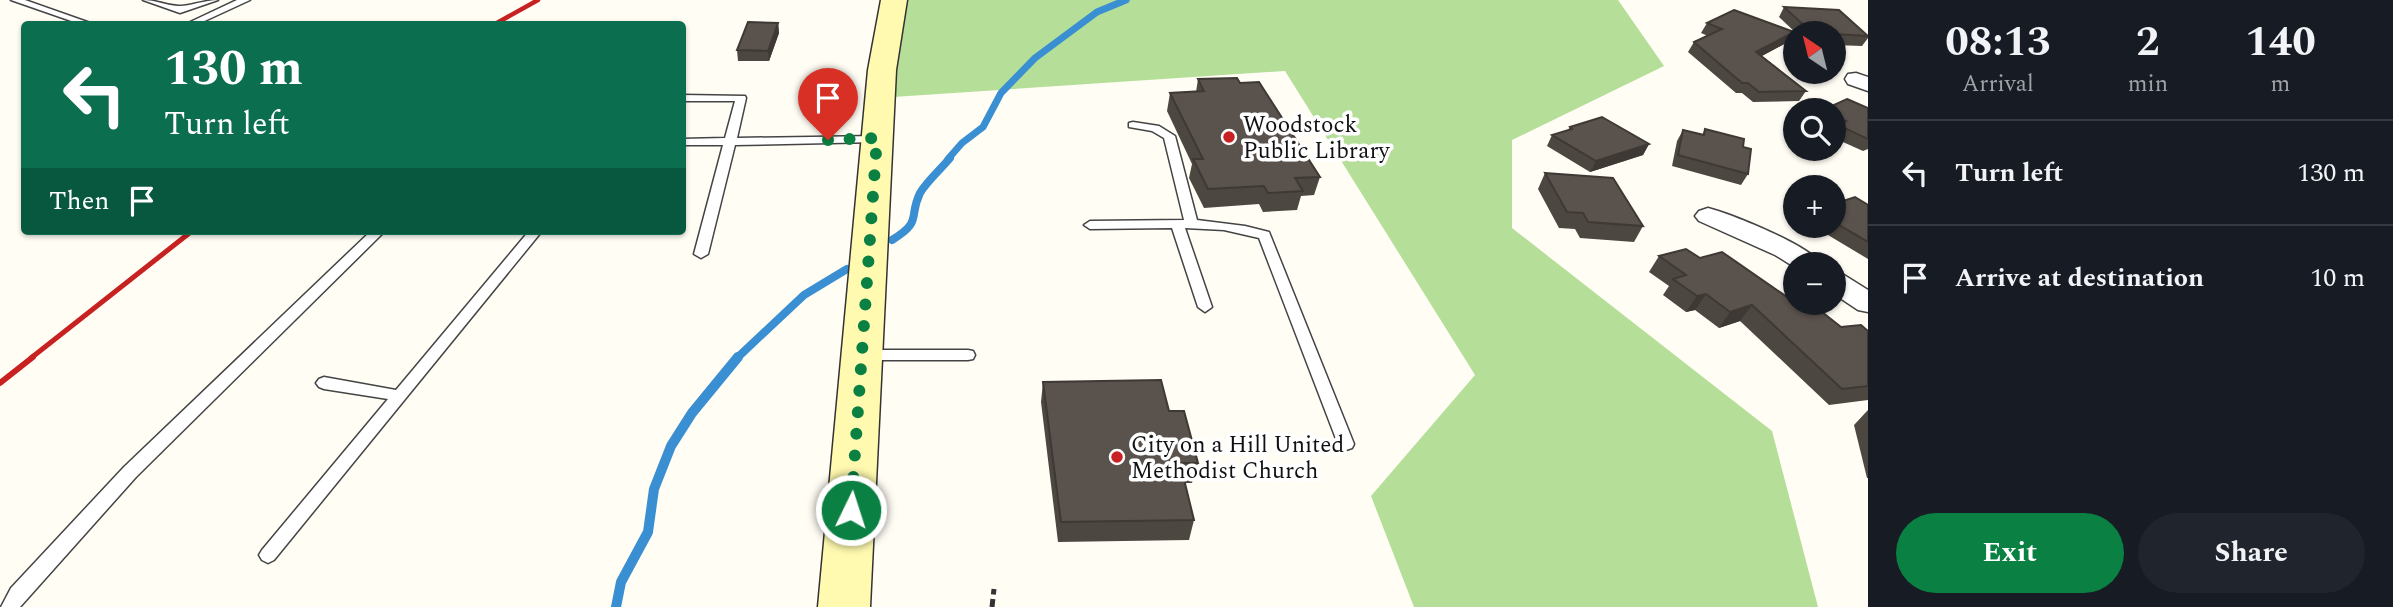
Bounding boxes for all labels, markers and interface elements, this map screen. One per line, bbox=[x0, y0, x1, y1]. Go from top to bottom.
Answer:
text: 08:13 bbox=[1945, 11, 2051, 74]
text: 2 bbox=[2136, 11, 2160, 74]
text: 140 bbox=[2245, 11, 2316, 74]
north arrow bbox=[1783, 21, 1846, 84]
map controls bbox=[1783, 21, 1846, 315]
text: 130 m bbox=[164, 32, 303, 107]
icon: left bbox=[49, 49, 140, 140]
text: Arrival bbox=[1962, 67, 2034, 102]
text: min bbox=[2128, 67, 2168, 102]
text: m bbox=[2271, 67, 2290, 102]
pin bbox=[798, 68, 858, 140]
icon: arrive bbox=[809, 79, 847, 117]
button: search bbox=[1783, 98, 1846, 161]
text: Turn left bbox=[164, 100, 290, 149]
place label: Woodstock Public Library bbox=[1243, 108, 1391, 169]
marker: Woodstock Public Library bbox=[1221, 129, 1237, 145]
text: Turn left bbox=[1955, 153, 2063, 193]
text: 130 m bbox=[2297, 153, 2365, 193]
icon: left bbox=[1896, 154, 1934, 192]
button: + bbox=[1783, 175, 1846, 238]
text: Then bbox=[49, 181, 109, 221]
icon: arrive bbox=[123, 182, 161, 220]
button: − bbox=[1783, 252, 1846, 315]
text: Arrive at destination bbox=[1955, 258, 2204, 298]
text: 10 m bbox=[2310, 258, 2365, 298]
icon: arrive bbox=[1896, 259, 1934, 297]
place label: City on a Hill United Methodist Church bbox=[1131, 428, 1344, 489]
marker: City on a Hill United Methodist Church bbox=[1109, 449, 1125, 465]
position arrow bbox=[814, 473, 888, 547]
button: Exit bbox=[1896, 513, 2124, 593]
button: Share bbox=[2138, 513, 2365, 593]

